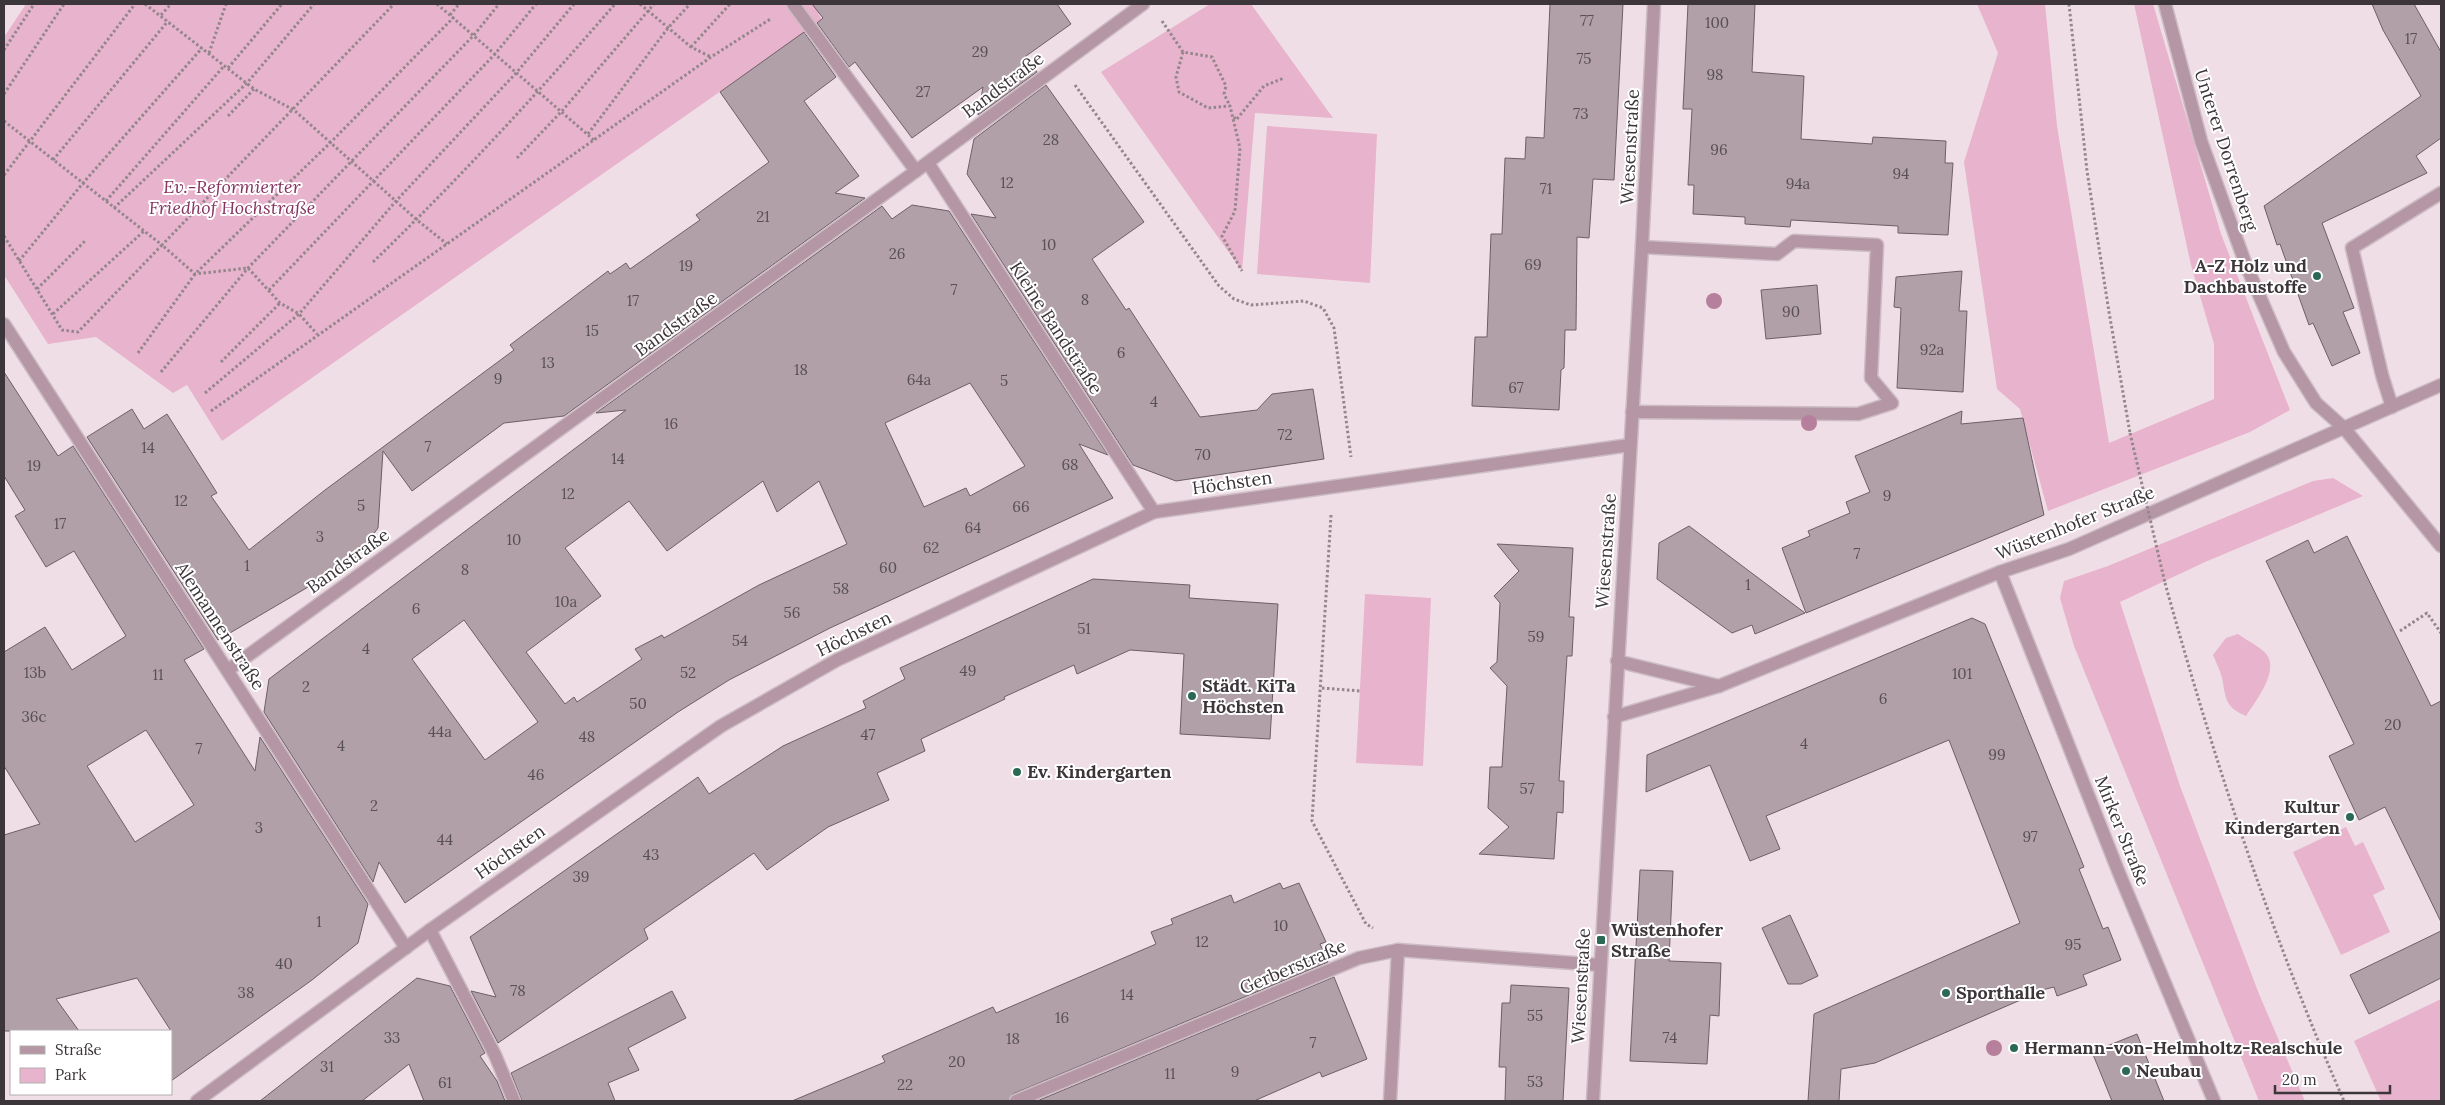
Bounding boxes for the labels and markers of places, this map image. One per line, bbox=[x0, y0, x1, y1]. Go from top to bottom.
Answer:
place label: A-Z Holz und Dachbaustoffe bbox=[2184, 254, 2307, 298]
marker: A-Z Holz und Dachbaustoffe bbox=[2311, 270, 2323, 282]
place label: Städt. KiTa Höchsten bbox=[1202, 674, 1296, 718]
marker: Städt. KiTa Höchsten bbox=[1186, 690, 1198, 702]
place label: Ev. Kindergarten bbox=[1027, 760, 1172, 783]
marker: Ev. Kindergarten bbox=[1011, 766, 1023, 778]
place label: Kultur Kindergarten bbox=[2224, 795, 2341, 839]
marker: Kultur Kindergarten bbox=[2344, 811, 2356, 823]
place label: Wüstenhofer Straße bbox=[1611, 918, 1723, 962]
marker: Wüstenhofer Straße bbox=[1595, 934, 1607, 946]
place label: Sporthalle bbox=[1956, 981, 2046, 1004]
marker: Sporthalle bbox=[1940, 987, 1952, 999]
place label: Hermann-von-Helmholtz-Realschule bbox=[2024, 1036, 2343, 1059]
marker: Hermann-von-Helmholtz-Realschule bbox=[2008, 1042, 2020, 1054]
place label: Neubau bbox=[2136, 1059, 2201, 1082]
marker: Neubau bbox=[2120, 1065, 2132, 1077]

